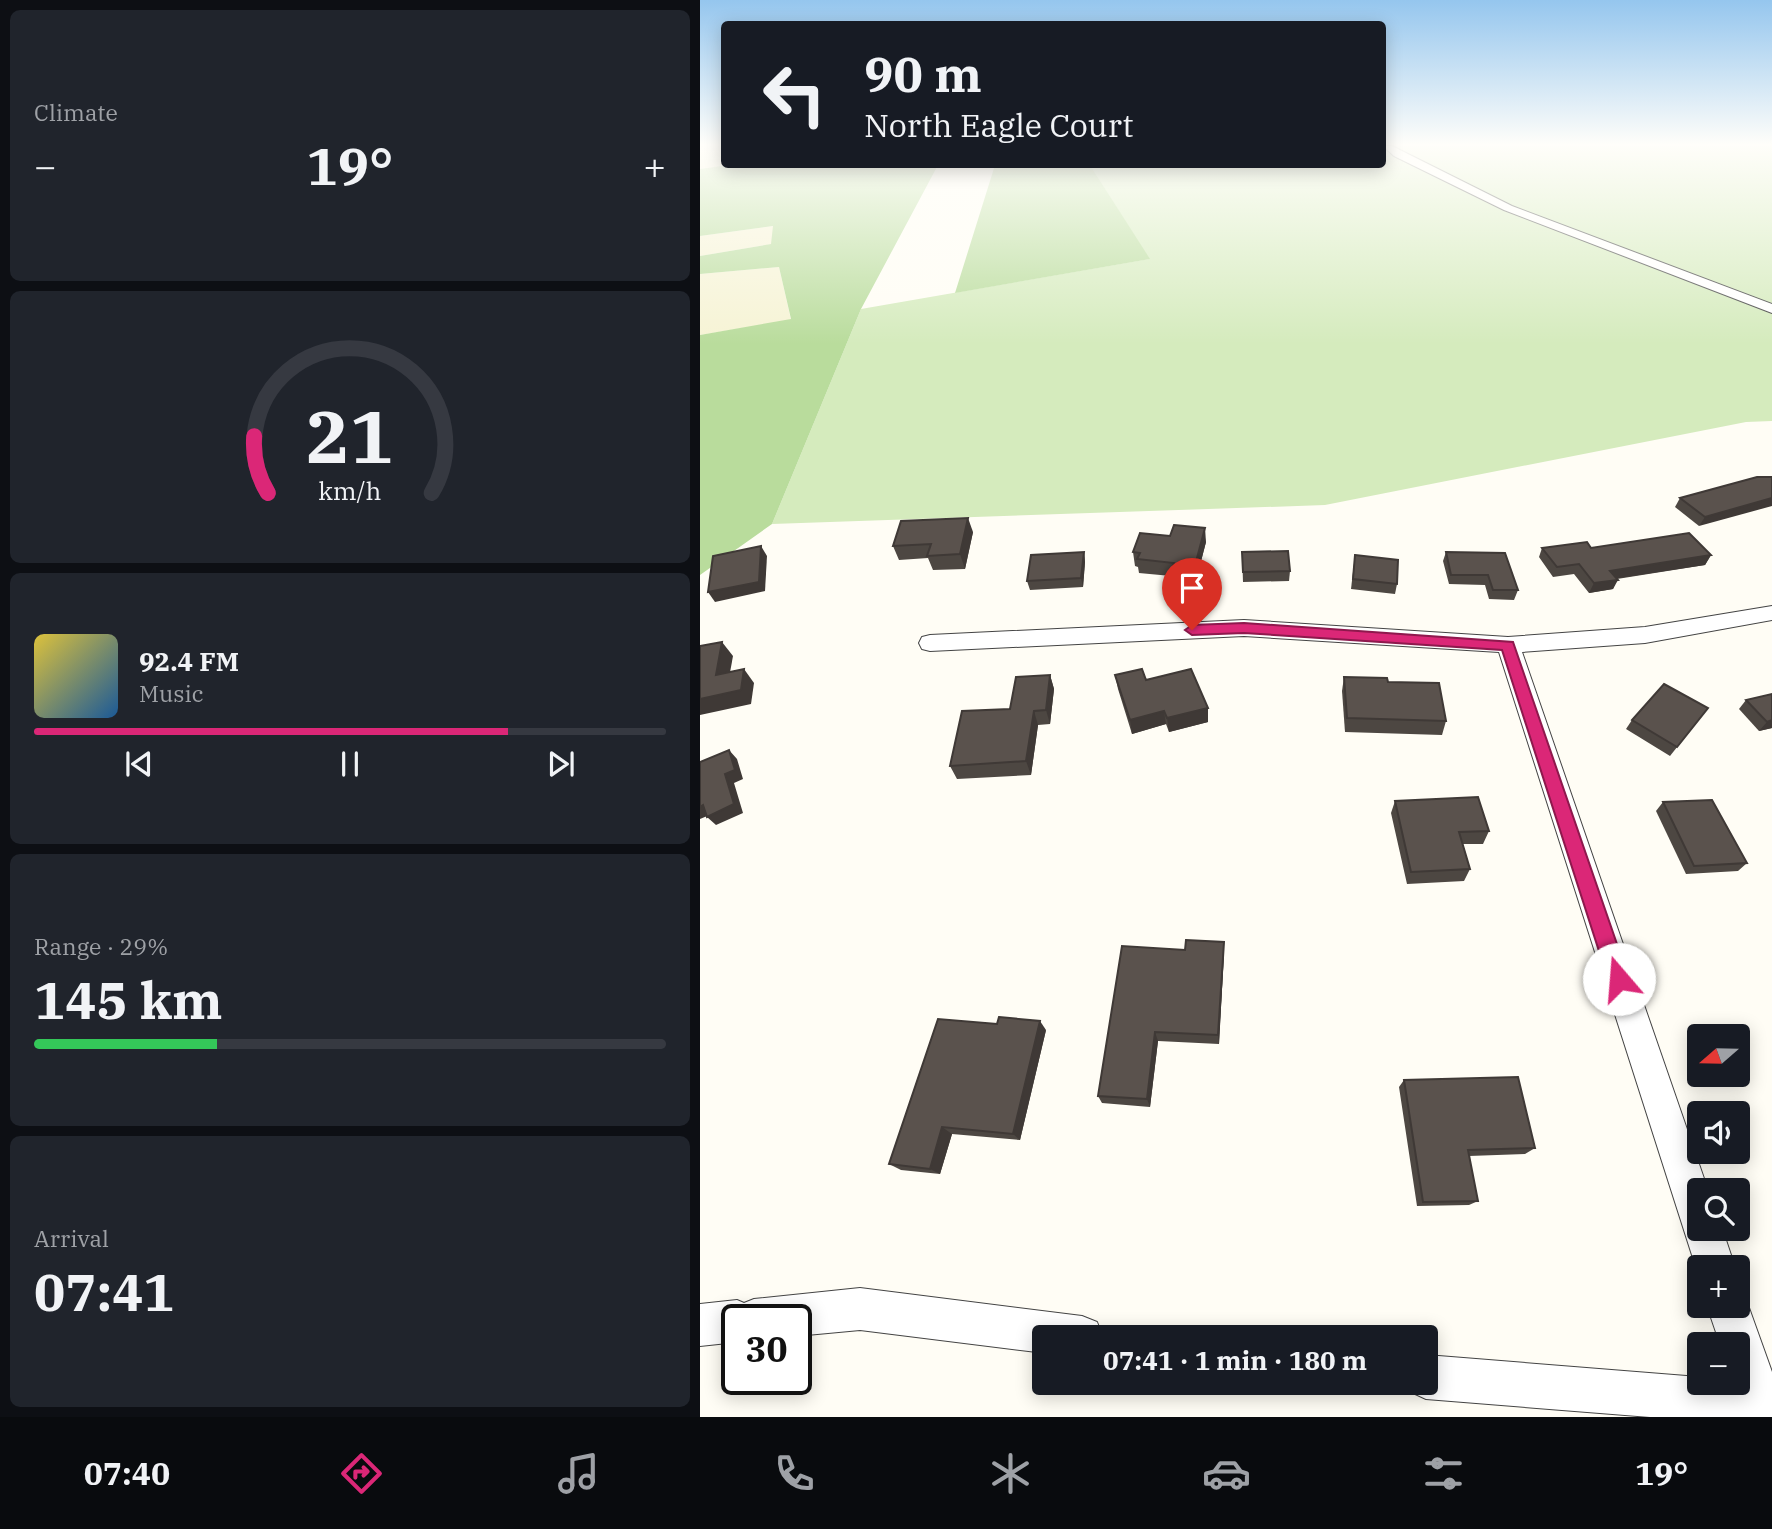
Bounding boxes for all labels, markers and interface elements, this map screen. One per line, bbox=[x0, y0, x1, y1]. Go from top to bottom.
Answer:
text: 90 m bbox=[864, 42, 982, 105]
icon: left bbox=[749, 49, 840, 140]
text: Climate bbox=[34, 97, 118, 127]
text: North Eagle Court bbox=[864, 104, 1133, 146]
text: 19° bbox=[307, 132, 393, 199]
text: − bbox=[34, 141, 57, 190]
text: + bbox=[643, 141, 666, 190]
text: 21 bbox=[306, 389, 394, 484]
text: km/h bbox=[318, 474, 382, 507]
pin bbox=[1162, 558, 1222, 630]
icon: arrive bbox=[1173, 569, 1211, 607]
text: 92.4 FM bbox=[139, 644, 239, 678]
text: Music bbox=[139, 678, 204, 708]
icon: previous bbox=[120, 745, 158, 783]
icon: pause bbox=[331, 745, 369, 783]
icon: next bbox=[542, 745, 580, 783]
text: Range · 29% bbox=[34, 931, 168, 961]
position arrow bbox=[1582, 942, 1656, 1016]
text: 145 km bbox=[34, 966, 223, 1033]
north arrow bbox=[1687, 1024, 1750, 1087]
map controls bbox=[1687, 1024, 1750, 1395]
button: sound bbox=[1687, 1101, 1750, 1164]
button: search bbox=[1687, 1178, 1750, 1241]
text: Arrival bbox=[34, 1223, 109, 1253]
button: + bbox=[1687, 1255, 1750, 1318]
text: 07:41 bbox=[34, 1258, 175, 1325]
speed limit sign: 30 bbox=[721, 1304, 812, 1395]
button: − bbox=[1687, 1332, 1750, 1395]
text: 07:41 · 1 min · 180 m bbox=[1103, 1343, 1367, 1377]
icon: directions bbox=[337, 1449, 386, 1498]
icon: music bbox=[554, 1449, 603, 1498]
icon: phone bbox=[770, 1449, 819, 1498]
icon: climate bbox=[986, 1449, 1035, 1498]
icon: car bbox=[1202, 1449, 1251, 1498]
icon: filters bbox=[1419, 1449, 1468, 1498]
text: 07:40 bbox=[84, 1452, 170, 1494]
text: 19° bbox=[1635, 1452, 1688, 1494]

